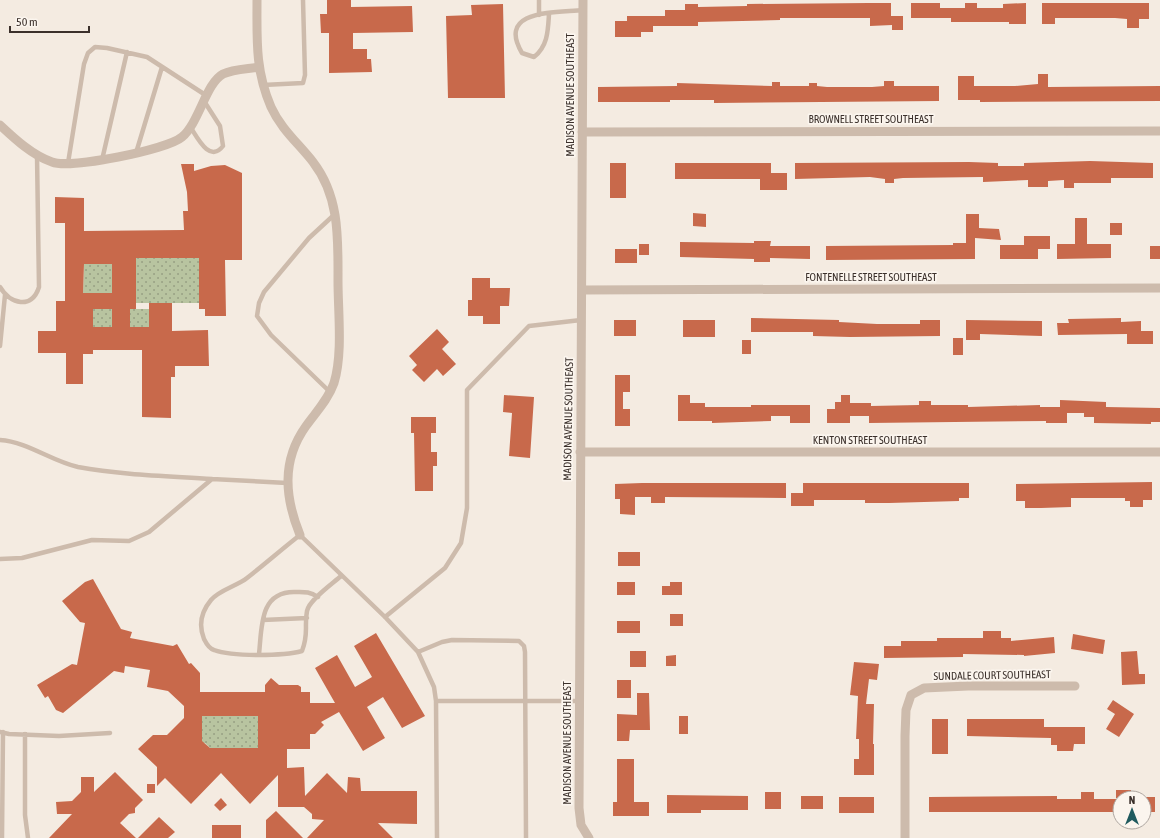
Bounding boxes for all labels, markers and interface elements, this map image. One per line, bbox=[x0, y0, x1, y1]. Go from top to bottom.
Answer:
scale bar bbox=[10, 8, 89, 34]
text: 50 m bbox=[16, 15, 38, 29]
street label: MADISON AVENUE SOUTHEAST bbox=[564, 33, 576, 157]
street label: BROWNELL STREET SOUTHEAST bbox=[808, 113, 934, 125]
street label: FONTENELLE STREET SOUTHEAST bbox=[805, 271, 937, 283]
street label: MADISON AVENUE SOUTHEAST bbox=[561, 357, 575, 481]
street label: KENTON STREET SOUTHEAST bbox=[813, 434, 927, 446]
street label: SUNDALE COURT SOUTHEAST bbox=[933, 668, 1051, 682]
street label: MADISON AVENUE SOUTHEAST bbox=[561, 681, 573, 805]
north arrow bbox=[1112, 790, 1152, 830]
text: N bbox=[1129, 794, 1135, 806]

